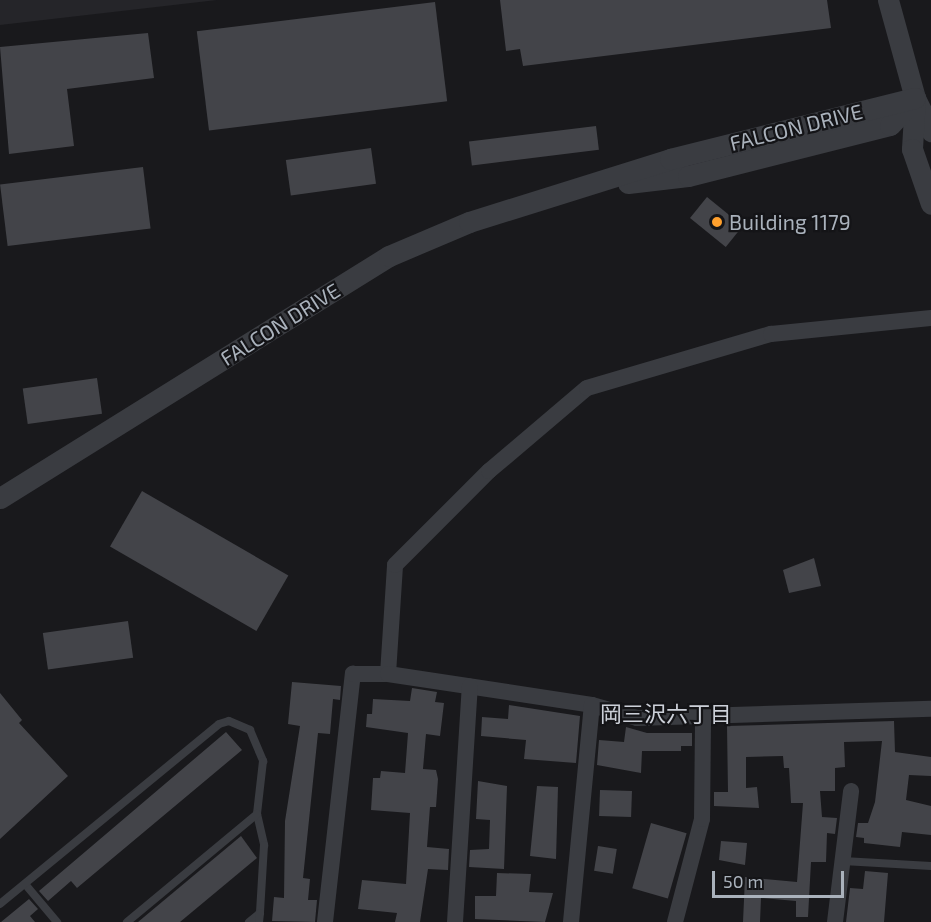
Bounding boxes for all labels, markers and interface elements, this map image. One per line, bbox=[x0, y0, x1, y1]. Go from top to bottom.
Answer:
street label: FALCON DRIVE bbox=[727, 98, 865, 156]
place label: Building 1179 bbox=[729, 209, 851, 235]
marker: Building 1179 bbox=[710, 215, 724, 229]
street label: FALCON DRIVE bbox=[216, 277, 344, 371]
district label: 岡三沢六丁目 bbox=[600, 701, 732, 727]
scale bar bbox=[715, 859, 847, 897]
text: 50 m bbox=[723, 870, 763, 892]

